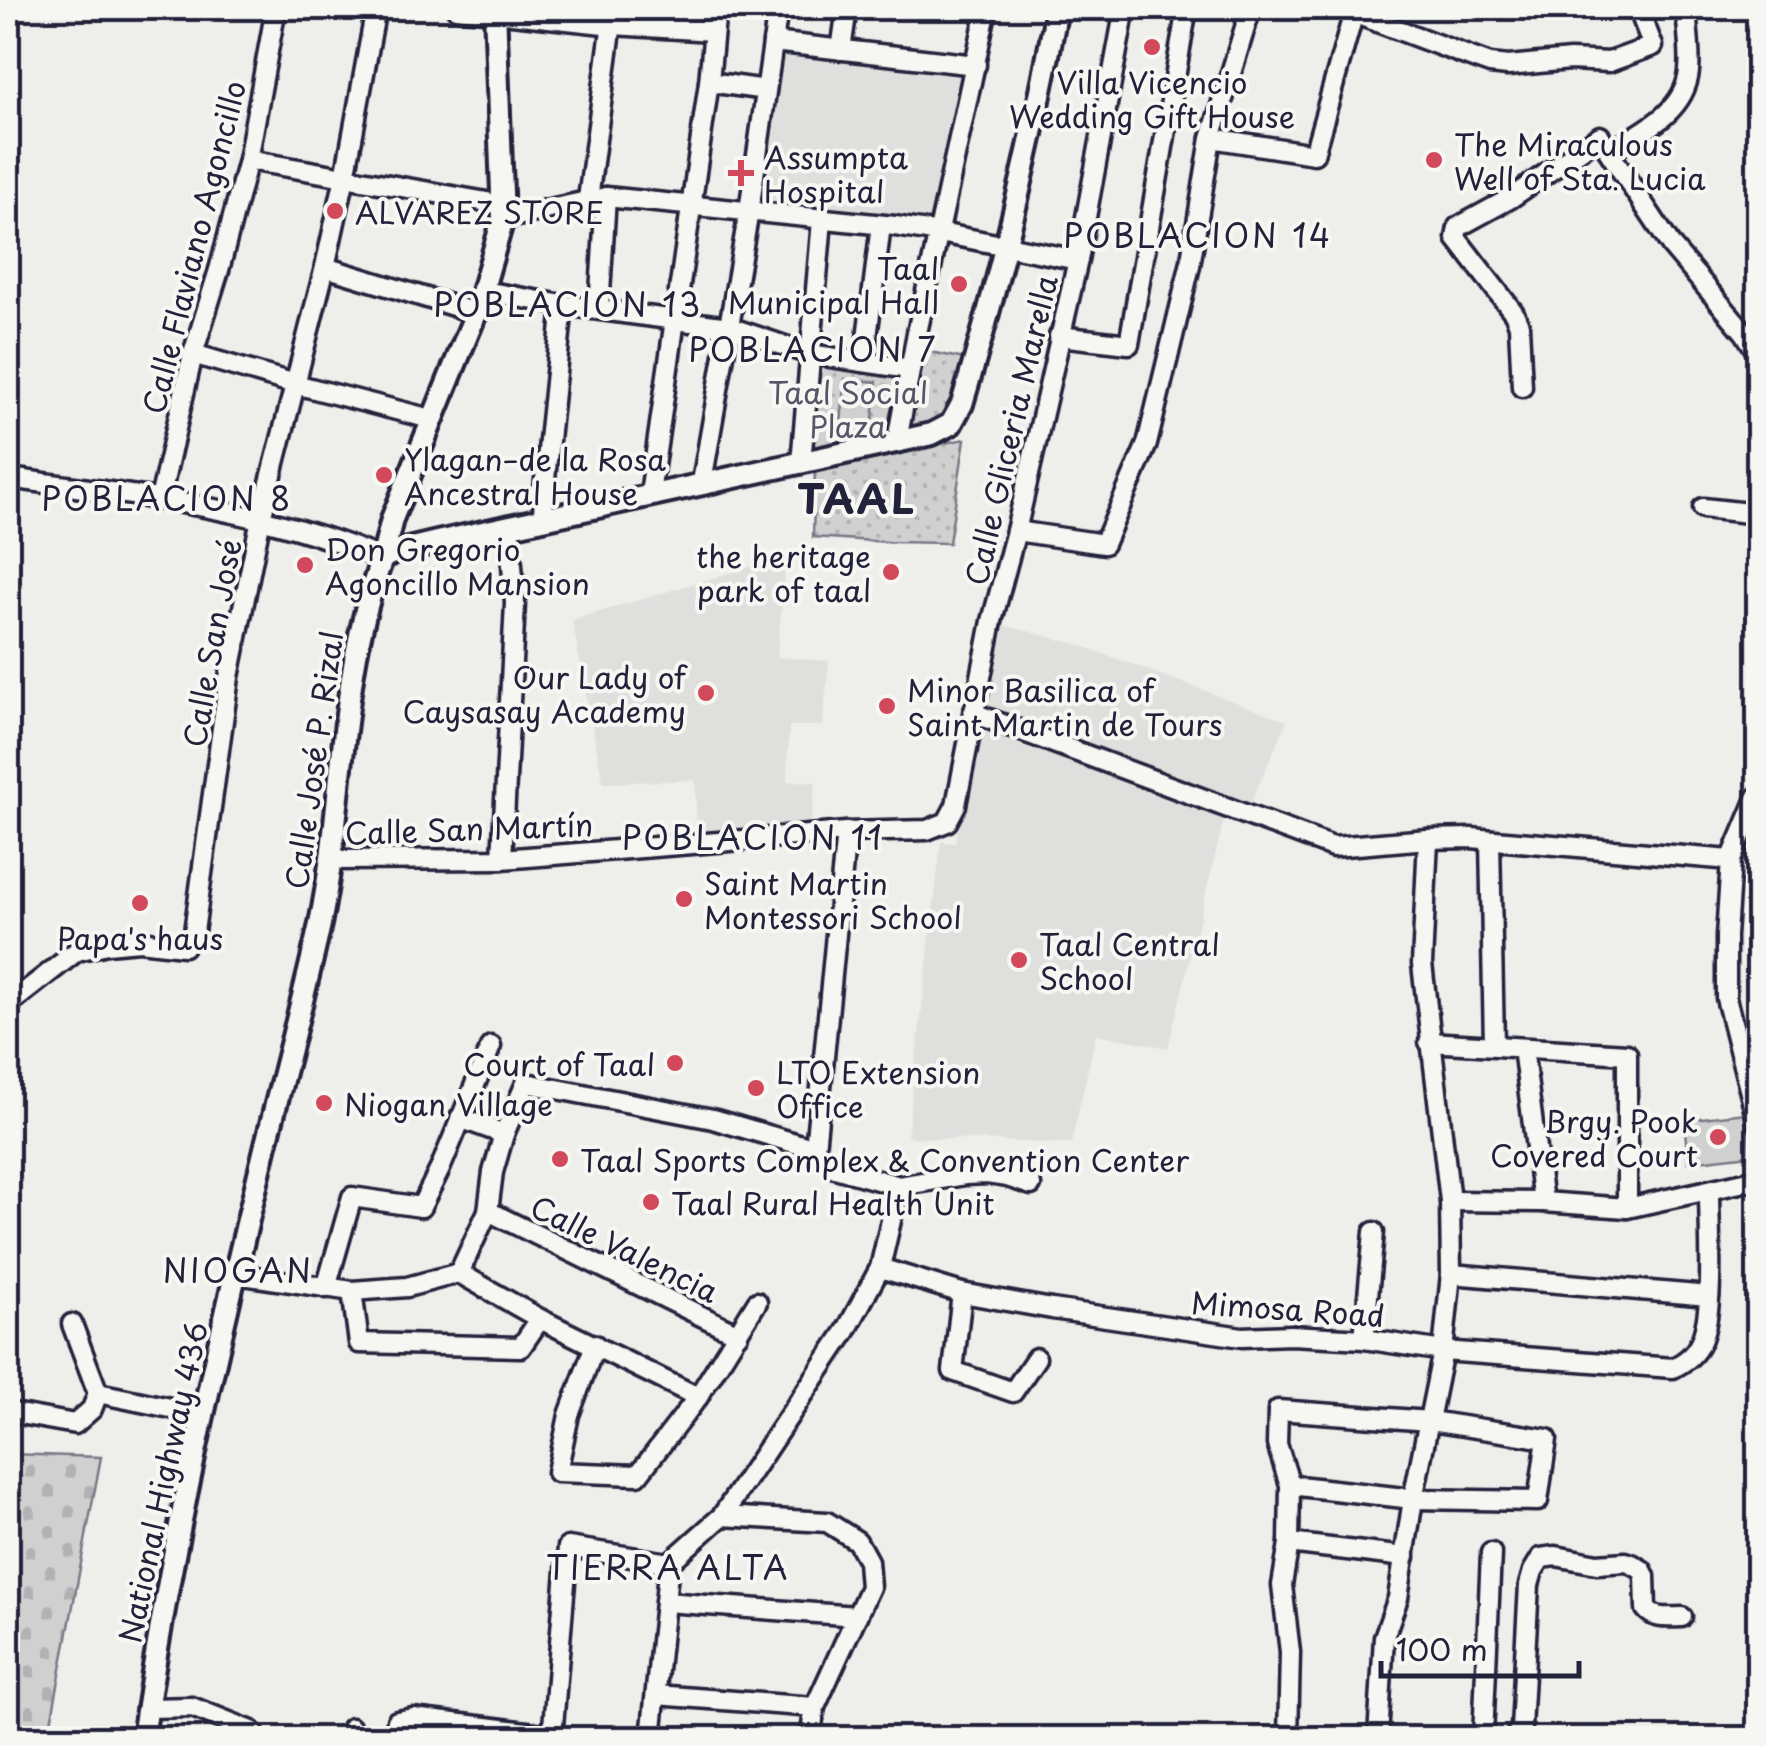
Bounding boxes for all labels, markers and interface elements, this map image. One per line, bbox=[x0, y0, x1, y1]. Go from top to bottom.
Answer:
marker: Villa Vicencio Wedding Gift House bbox=[1141, 36, 1163, 58]
place label: Villa Vicencio Wedding Gift House bbox=[1009, 59, 1295, 138]
street label: Calle Flaviano Agoncillo bbox=[130, 76, 256, 418]
place label: The Miraculous Well of Sta. Lucia bbox=[1454, 121, 1706, 200]
place label: Assumpta Hospital bbox=[764, 134, 908, 213]
marker: The Miraculous Well of Sta. Lucia bbox=[1423, 149, 1445, 171]
marker: Assumpta Hospital bbox=[728, 160, 754, 186]
place label: ALVAREZ STORE bbox=[355, 189, 604, 234]
marker: ALVAREZ STORE bbox=[324, 200, 346, 222]
district label: POBLACION 14 bbox=[1063, 211, 1333, 259]
place label: Taal Municipal Hall bbox=[728, 245, 939, 324]
street label: Calle Gliceria Marella bbox=[952, 271, 1068, 589]
marker: Taal Municipal Hall bbox=[948, 273, 970, 295]
district label: POBLACION 13 bbox=[433, 280, 703, 328]
district label: POBLACION 7 bbox=[688, 325, 938, 373]
park label: Taal Social Plaza bbox=[768, 369, 928, 448]
place label: Ylagan–de la Rosa Ancestral House bbox=[404, 436, 666, 515]
marker: Ylagan–de la Rosa Ancestral House bbox=[373, 464, 395, 486]
district label: TAAL bbox=[797, 467, 917, 528]
district label: POBLACION 8 bbox=[41, 474, 293, 522]
place label: Don Gregorio Agoncillo Mansion bbox=[325, 526, 590, 605]
place label: the heritage park of taal bbox=[696, 533, 871, 612]
street label: Calle San José bbox=[171, 536, 251, 750]
marker: Don Gregorio Agoncillo Mansion bbox=[294, 554, 316, 576]
marker: the heritage park of taal bbox=[880, 561, 902, 583]
street label: Calle José P. Rizal bbox=[273, 628, 353, 892]
place label: Our Lady of Caysasay Academy bbox=[403, 654, 688, 733]
place label: Minor Basilica of Saint Martin de Tours bbox=[907, 667, 1222, 746]
marker: Our Lady of Caysasay Academy bbox=[695, 682, 717, 704]
marker: Minor Basilica of Saint Martin de Tours bbox=[876, 695, 898, 717]
street label: Calle San Martín bbox=[344, 801, 594, 855]
district label: POBLACION 11 bbox=[622, 813, 884, 861]
place label: Saint Martin Montessori School bbox=[704, 860, 962, 939]
marker: Saint Martin Montessori School bbox=[673, 888, 695, 910]
marker: Papa's haus bbox=[129, 892, 151, 914]
place label: Papa's haus bbox=[57, 915, 223, 960]
place label: Taal Central School bbox=[1039, 921, 1220, 1000]
marker: Taal Central School bbox=[1008, 949, 1030, 971]
place label: Court of Taal bbox=[463, 1041, 655, 1086]
place label: LTO Extension Office bbox=[776, 1049, 980, 1128]
marker: Court of Taal bbox=[664, 1052, 686, 1074]
marker: LTO Extension Office bbox=[745, 1077, 767, 1099]
place label: Niogan Village bbox=[344, 1081, 553, 1126]
marker: Niogan Village bbox=[313, 1092, 335, 1114]
place label: Brgy. Pook Covered Court bbox=[1490, 1098, 1698, 1177]
marker: Brgy. Pook Covered Court bbox=[1707, 1126, 1729, 1148]
place label: Taal Sports Complex & Convention Center bbox=[580, 1137, 1189, 1182]
marker: Taal Sports Complex & Convention Center bbox=[549, 1148, 571, 1170]
place label: Taal Rural Health Unit bbox=[671, 1180, 995, 1225]
street label: Calle Valencia bbox=[523, 1183, 727, 1313]
marker: Taal Rural Health Unit bbox=[640, 1191, 662, 1213]
district label: NIOGAN bbox=[163, 1246, 313, 1294]
street label: Mimosa Road bbox=[1190, 1279, 1386, 1337]
street label: National Highway 436 bbox=[106, 1317, 218, 1647]
district label: TIERRA ALTA bbox=[546, 1543, 790, 1591]
scale bar bbox=[1381, 1616, 1578, 1678]
text: 100 m bbox=[1396, 1626, 1488, 1671]

